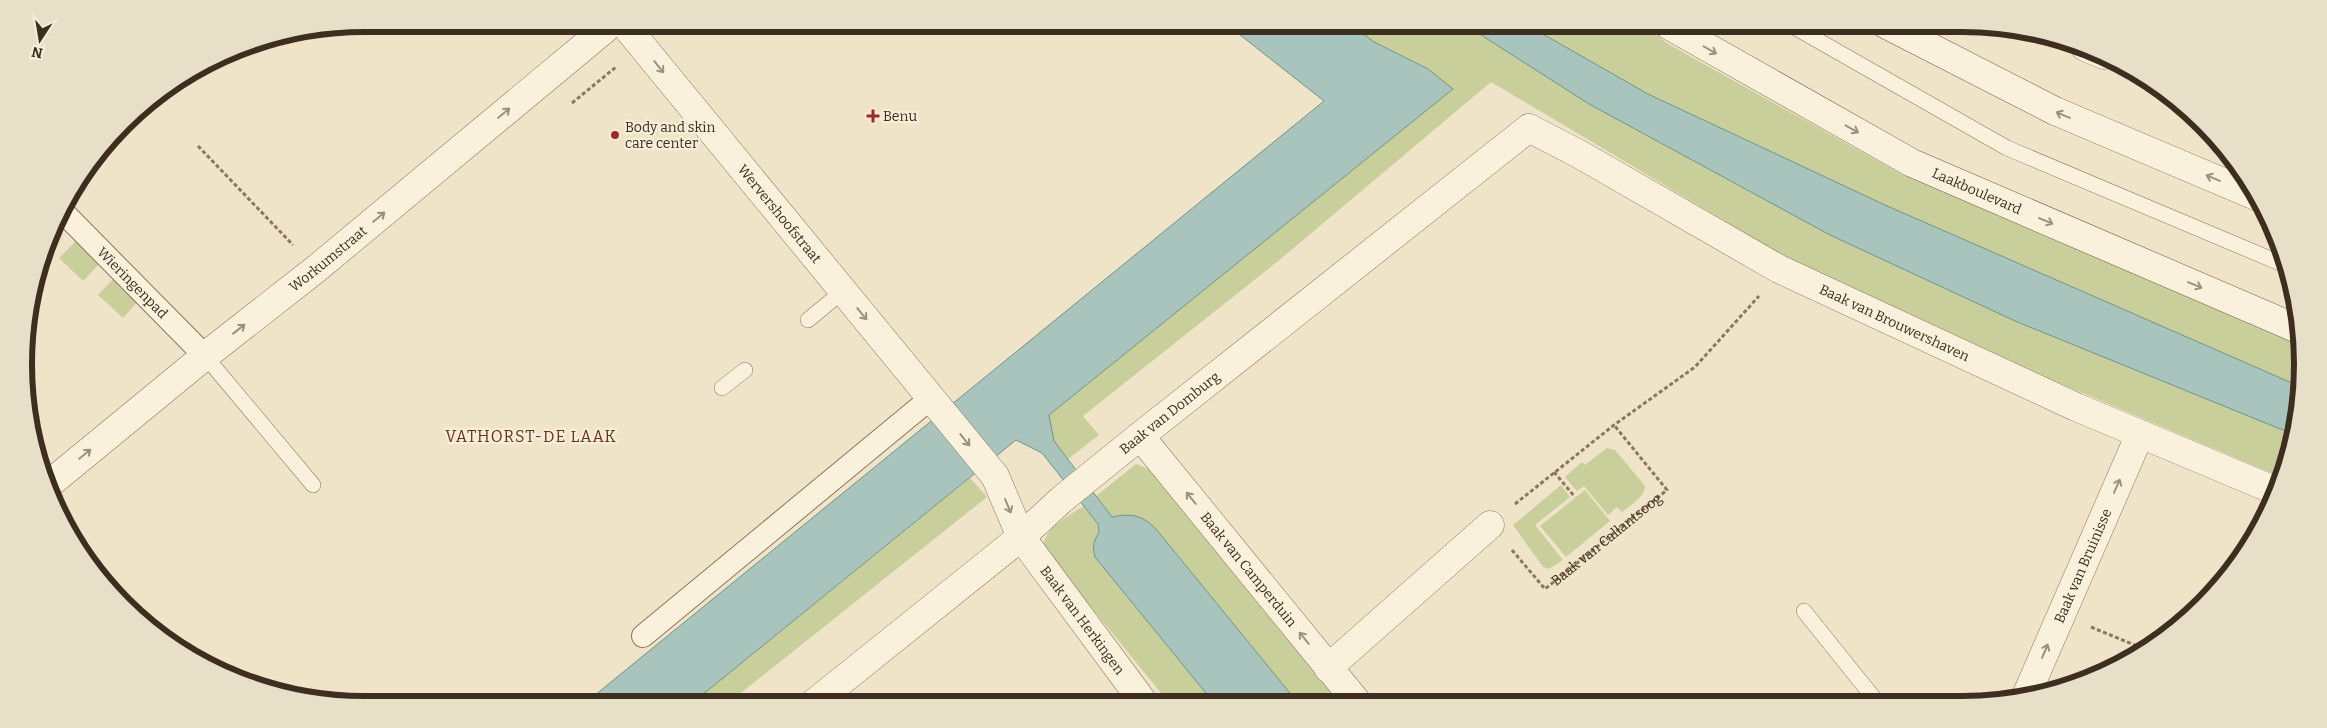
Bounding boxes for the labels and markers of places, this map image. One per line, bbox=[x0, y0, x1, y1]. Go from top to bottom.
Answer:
place label: Benu bbox=[883, 108, 917, 125]
marker: Benu bbox=[867, 110, 879, 122]
place label: Body and skin care center bbox=[625, 119, 715, 152]
marker: Body and skin care center bbox=[609, 129, 621, 141]

